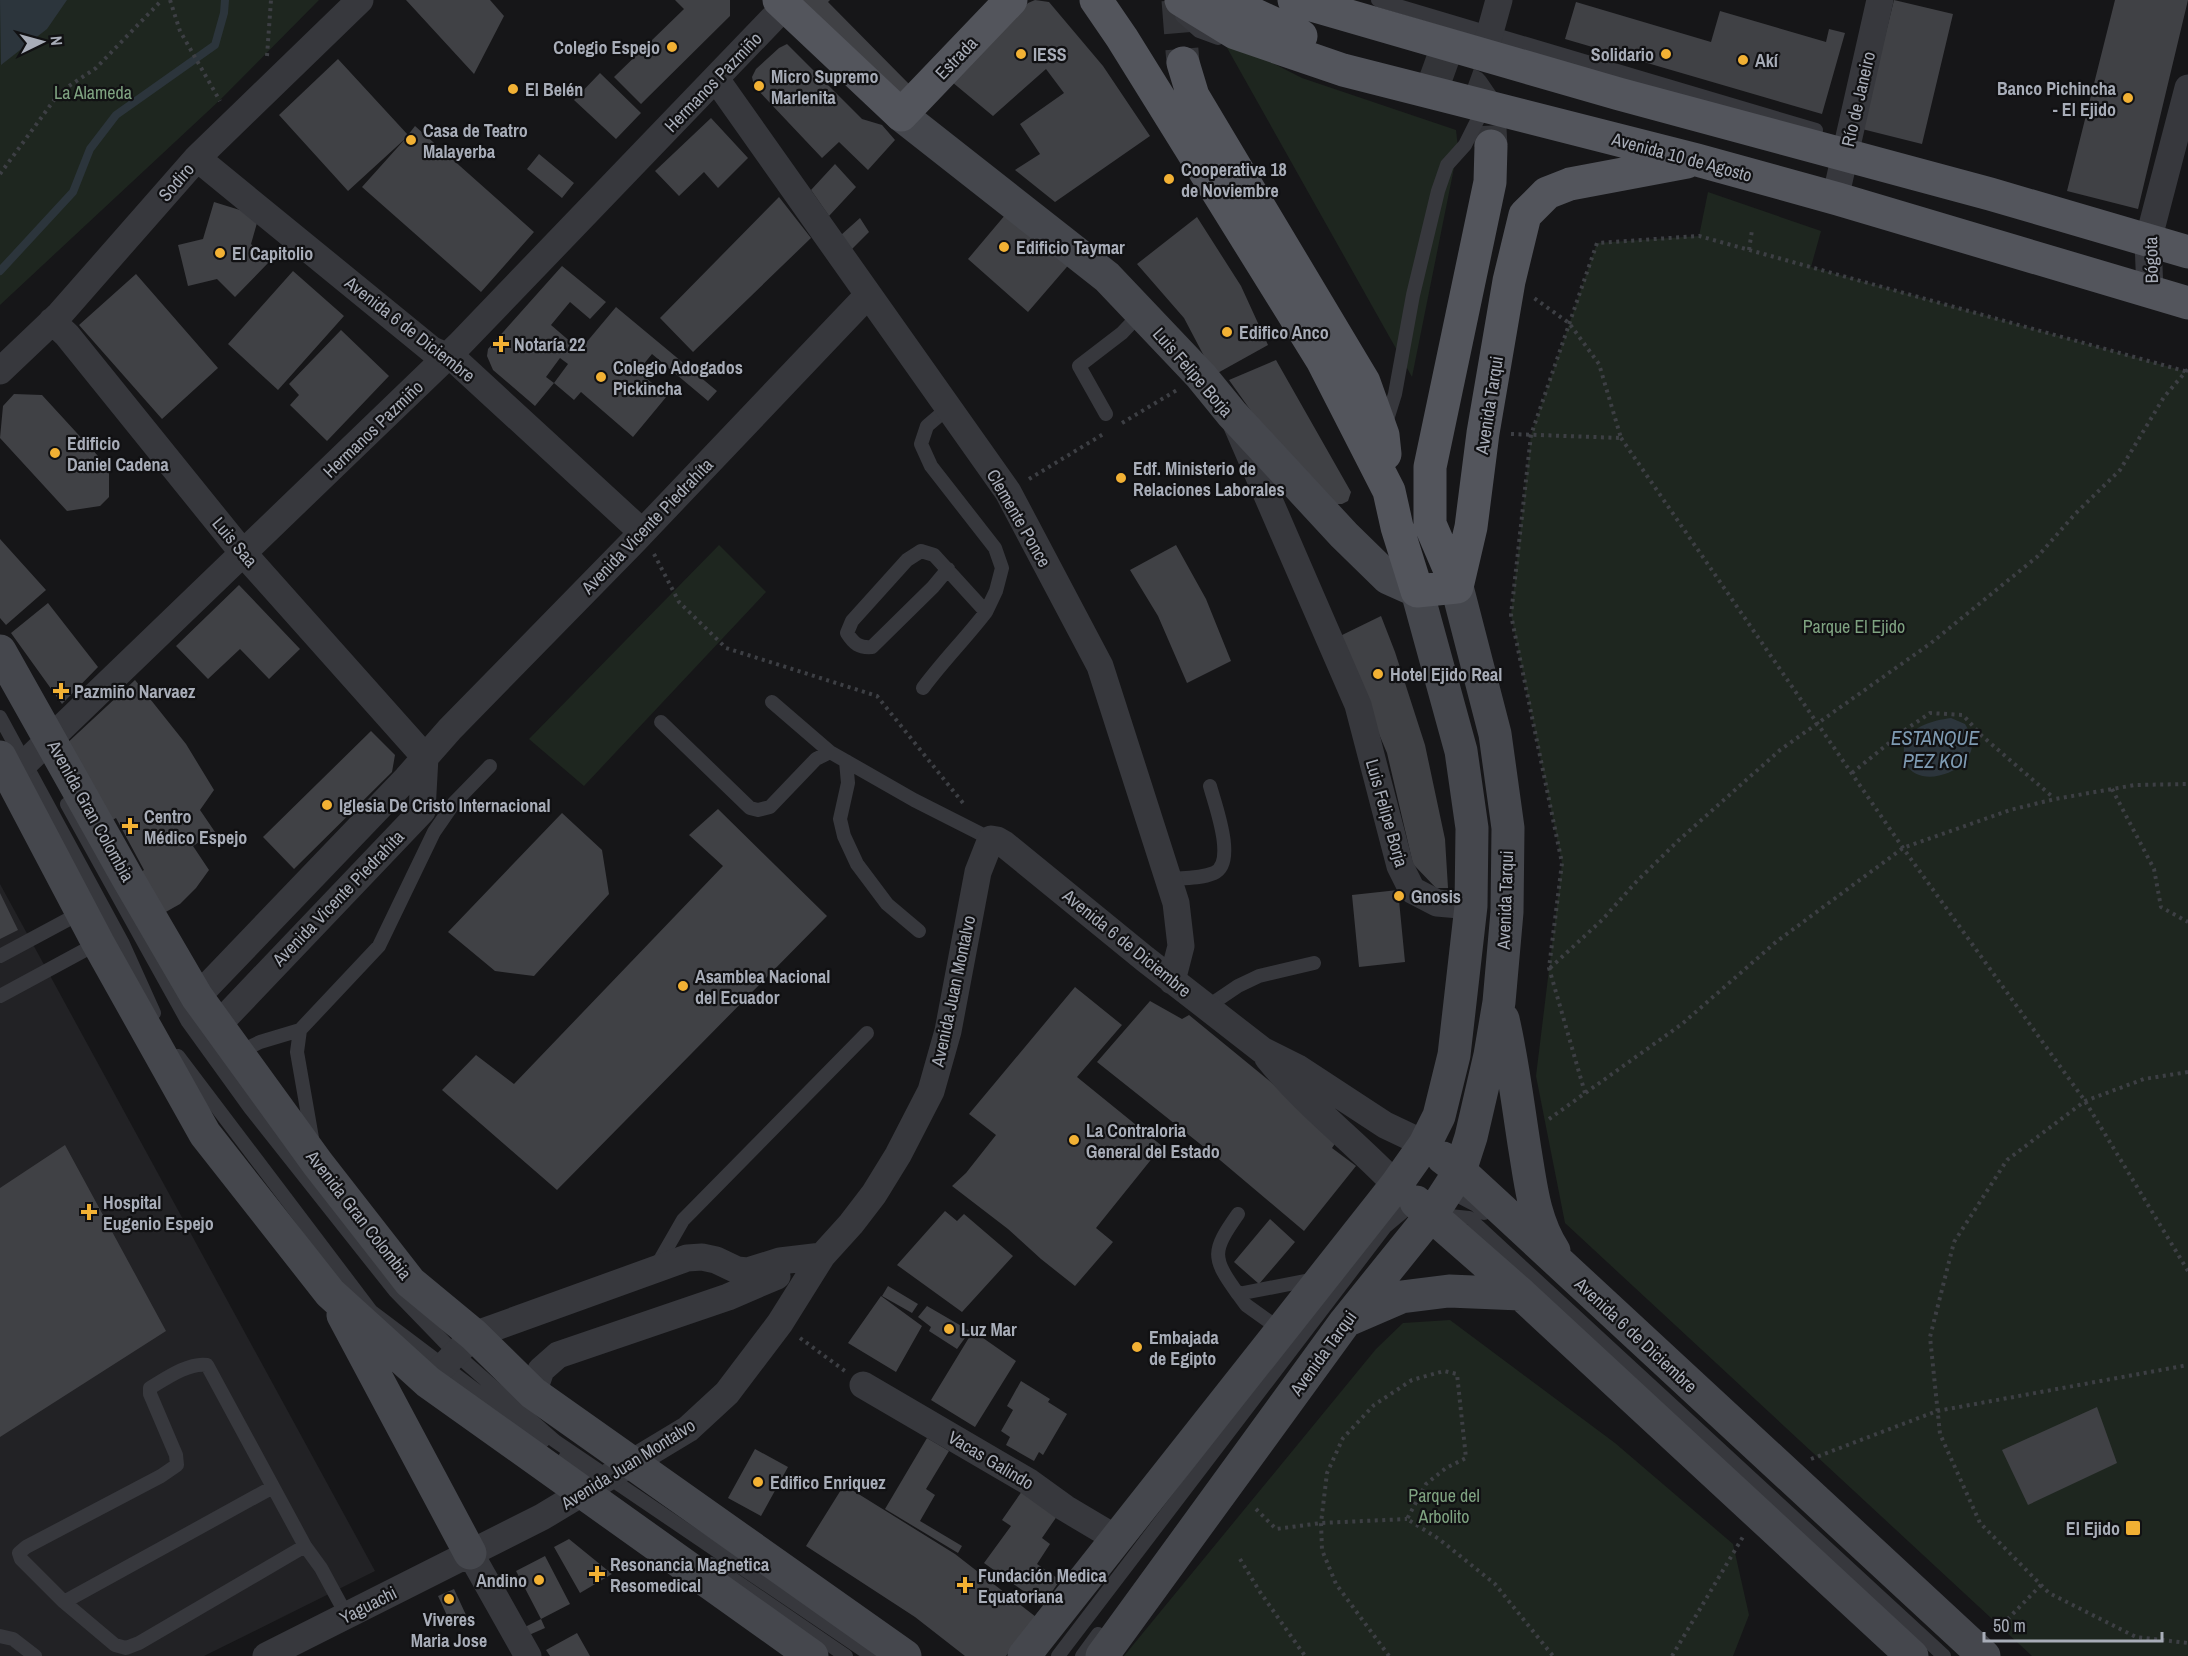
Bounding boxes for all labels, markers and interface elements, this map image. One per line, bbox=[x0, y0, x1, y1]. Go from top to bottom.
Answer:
north arrow bbox=[12, 12, 72, 72]
street label: Hermanos Pazmiño bbox=[659, 26, 767, 138]
street label: Estrada bbox=[929, 31, 983, 85]
text: N bbox=[46, 35, 68, 46]
place label: Colegio Espejo bbox=[553, 35, 660, 60]
marker: Colegio Espejo bbox=[665, 40, 679, 54]
place label: IESS bbox=[1033, 42, 1067, 67]
place label: Solidario bbox=[1591, 42, 1654, 67]
marker: IESS bbox=[1014, 47, 1028, 61]
marker: Solidario bbox=[1659, 47, 1673, 61]
place label: Akí bbox=[1755, 48, 1779, 73]
street label: Río de Janeiro bbox=[1835, 49, 1881, 149]
marker: Akí bbox=[1736, 53, 1750, 67]
place label: Micro Supremo Marlenita bbox=[771, 64, 878, 110]
place label: Banco Pichincha - El Ejido bbox=[1997, 76, 2117, 122]
place label: El Belén bbox=[525, 77, 583, 102]
marker: Micro Supremo Marlenita bbox=[752, 79, 766, 93]
park label: La Alameda bbox=[54, 80, 132, 105]
marker: El Belén bbox=[506, 82, 520, 96]
marker: Banco Pichincha - El Ejido bbox=[2121, 91, 2135, 105]
place label: Casa de Teatro Malayerba bbox=[423, 118, 528, 164]
street label: Avenida 10 de Agosto bbox=[1608, 126, 1755, 188]
marker: Casa de Teatro Malayerba bbox=[404, 133, 418, 147]
street label: Sodiro bbox=[152, 157, 200, 207]
place label: Cooperativa 18 de Noviembre bbox=[1181, 157, 1287, 203]
marker: Cooperativa 18 de Noviembre bbox=[1162, 172, 1176, 186]
place label: Edificio Taymar bbox=[1016, 235, 1125, 260]
street label: Bógota bbox=[2138, 236, 2164, 284]
marker: Edificio Taymar bbox=[997, 240, 1011, 254]
place label: El Capitolio bbox=[232, 241, 313, 266]
marker: El Capitolio bbox=[213, 246, 227, 260]
street label: Avenida 6 de Diciembre bbox=[339, 270, 480, 388]
place label: Edifico Anco bbox=[1239, 320, 1329, 345]
street label: Luis Felipe Borja bbox=[1147, 322, 1239, 422]
marker: Edifico Anco bbox=[1220, 325, 1234, 339]
place label: Notaría 22 bbox=[514, 332, 585, 357]
marker: Notaría 22 bbox=[492, 335, 510, 353]
street label: Avenida Tarqui bbox=[1469, 354, 1509, 457]
place label: Colegio Adogados Pickincha bbox=[613, 355, 743, 401]
marker: Colegio Adogados Pickincha bbox=[594, 370, 608, 384]
street label: Hermanos Pazmiño bbox=[317, 375, 429, 483]
place label: Edificio Daniel Cadena bbox=[67, 431, 170, 477]
marker: Edificio Daniel Cadena bbox=[48, 446, 62, 460]
street label: Avenida Vicente Piedrahíta bbox=[575, 453, 719, 600]
place label: Edf. Ministerio de Relaciones Laborales bbox=[1133, 456, 1285, 502]
street label: Clemente Ponce bbox=[981, 464, 1057, 572]
marker: Edf. Ministerio de Relaciones Laborales bbox=[1114, 471, 1128, 485]
street label: Luis Saa bbox=[207, 512, 263, 572]
park label: Parque El Ejido bbox=[1803, 614, 1905, 639]
place label: Hotel Ejido Real bbox=[1390, 662, 1502, 687]
marker: Hotel Ejido Real bbox=[1371, 667, 1385, 681]
place label: Pazmiño Narvaez bbox=[74, 679, 196, 704]
marker: Pazmiño Narvaez bbox=[52, 682, 70, 700]
water label: ESTANQUE PEZ KOI bbox=[1891, 724, 1980, 774]
street label: Avenida Gran Colombia bbox=[41, 735, 140, 886]
street label: Luis Felipe Borja bbox=[1360, 756, 1414, 870]
place label: Iglesia De Cristo Internacional bbox=[339, 793, 551, 818]
marker: Iglesia De Cristo Internacional bbox=[320, 798, 334, 812]
place label: Centro Médico Espejo bbox=[144, 804, 247, 850]
marker: Centro Médico Espejo bbox=[121, 817, 139, 835]
street label: Avenida Vicente Piedrahíta bbox=[266, 825, 410, 972]
street label: Avenida Tarqui bbox=[1491, 850, 1519, 951]
street label: Avenida 6 de Diciembre bbox=[1057, 883, 1197, 1003]
place label: Gnosis bbox=[1411, 884, 1461, 909]
marker: Gnosis bbox=[1392, 889, 1406, 903]
street label: Avenida Juan Montalvo bbox=[925, 913, 981, 1070]
place label: Asamblea Nacional del Ecuador bbox=[695, 964, 830, 1010]
marker: Asamblea Nacional del Ecuador bbox=[676, 979, 690, 993]
place label: La Contraloria General del Estado bbox=[1086, 1118, 1220, 1164]
marker: La Contraloria General del Estado bbox=[1067, 1133, 1081, 1147]
street label: Avenida Gran Colombia bbox=[300, 1144, 418, 1285]
place label: Hospital Eugenio Espejo bbox=[103, 1190, 214, 1236]
marker: Hospital Eugenio Espejo bbox=[80, 1203, 98, 1221]
street label: Avenida 6 de Diciembre bbox=[1569, 1271, 1703, 1398]
street label: Avenida Tarqui bbox=[1283, 1306, 1362, 1401]
place label: Luz Mar bbox=[961, 1317, 1017, 1342]
marker: Luz Mar bbox=[942, 1322, 956, 1336]
place label: Embajada de Egipto bbox=[1149, 1325, 1220, 1371]
marker: Embajada de Egipto bbox=[1130, 1340, 1144, 1354]
street label: Avenida Juan Montalvo bbox=[555, 1413, 700, 1516]
street label: Vacas Galindo bbox=[944, 1425, 1038, 1495]
place label: Edifico Enriquez bbox=[770, 1470, 886, 1495]
marker: Edifico Enriquez bbox=[751, 1475, 765, 1489]
park label: Parque del Arbolito bbox=[1408, 1483, 1480, 1529]
place label: El Ejido bbox=[2066, 1516, 2120, 1541]
marker: El Ejido bbox=[2124, 1519, 2142, 1537]
place label: Resonancia Magnetica Resomedical bbox=[610, 1552, 770, 1598]
place label: Fundación Medica Equatoriana bbox=[978, 1563, 1108, 1609]
marker: Resonancia Magnetica Resomedical bbox=[588, 1565, 606, 1583]
place label: Andino bbox=[476, 1568, 527, 1593]
marker: Andino bbox=[532, 1573, 546, 1587]
marker: Fundación Medica Equatoriana bbox=[956, 1576, 974, 1594]
street label: Yaguachi bbox=[335, 1580, 401, 1630]
marker: Viveres Maria Jose bbox=[442, 1592, 456, 1606]
scale bar bbox=[1984, 1605, 2162, 1643]
place label: Viveres Maria Jose bbox=[411, 1607, 487, 1653]
text: 50 m bbox=[1993, 1613, 2026, 1638]

